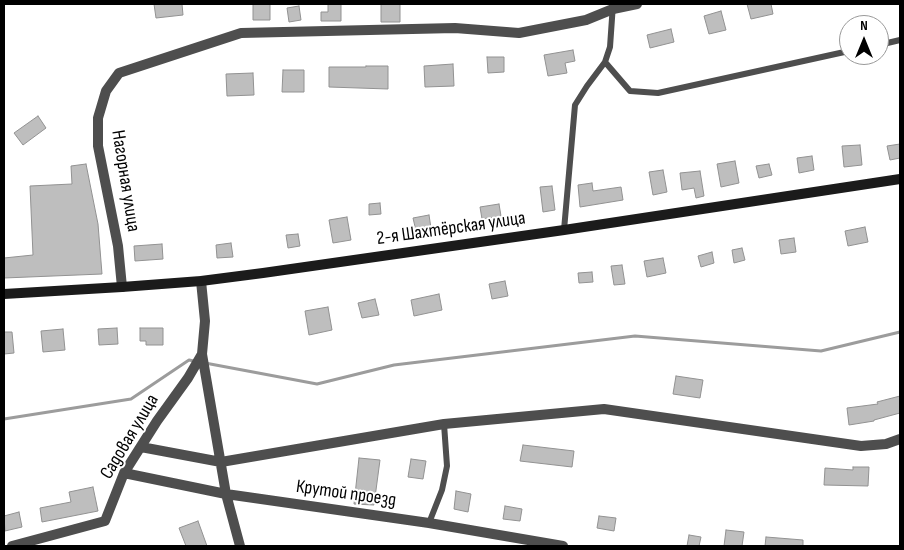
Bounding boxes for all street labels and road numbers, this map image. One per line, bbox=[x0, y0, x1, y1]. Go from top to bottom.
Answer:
street label: Нагорная улица bbox=[106, 129, 144, 233]
street label: 2-я Шахтёрская улица bbox=[375, 207, 527, 251]
street label: Садовая улица bbox=[96, 391, 164, 483]
street label: Крутой проезд bbox=[294, 476, 398, 512]

